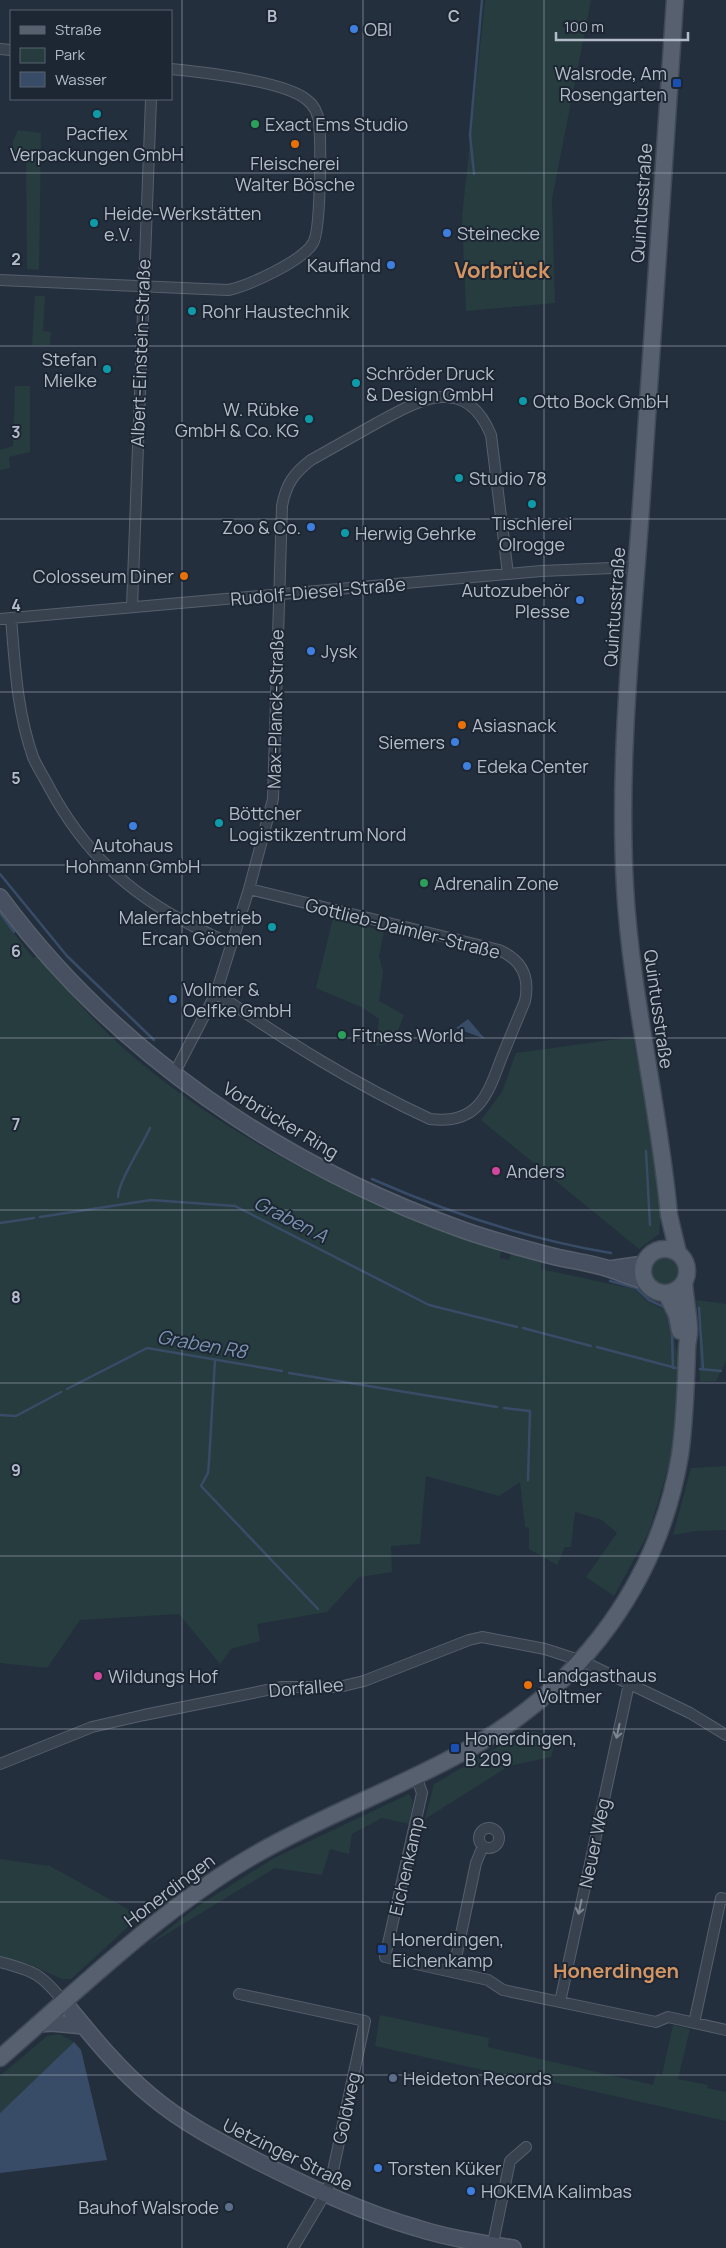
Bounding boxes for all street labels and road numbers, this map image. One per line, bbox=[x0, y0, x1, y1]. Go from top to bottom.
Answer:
street label: Quintusstraße bbox=[625, 142, 657, 264]
street label: Albert-Einstein-Straße bbox=[125, 259, 155, 447]
street label: Quintusstraße bbox=[598, 546, 630, 668]
street label: Rudolf-Diesel-Straße bbox=[229, 571, 407, 611]
street label: Max-Planck-Straße bbox=[262, 629, 288, 789]
street label: Gottlieb-Daimler-Straße bbox=[303, 892, 503, 964]
street label: Quintusstraße bbox=[639, 948, 679, 1070]
street label: Vorbrücker Ring bbox=[219, 1076, 343, 1164]
street label: Dorfallee bbox=[268, 1672, 344, 1702]
street label: Neuer Weg bbox=[573, 1796, 615, 1890]
street label: Eichenkamp bbox=[383, 1814, 429, 1918]
street label: Honerdingen bbox=[119, 1848, 219, 1932]
street label: Goldweg bbox=[327, 2070, 365, 2146]
street label: Uetzinger Straße bbox=[219, 2112, 357, 2196]

